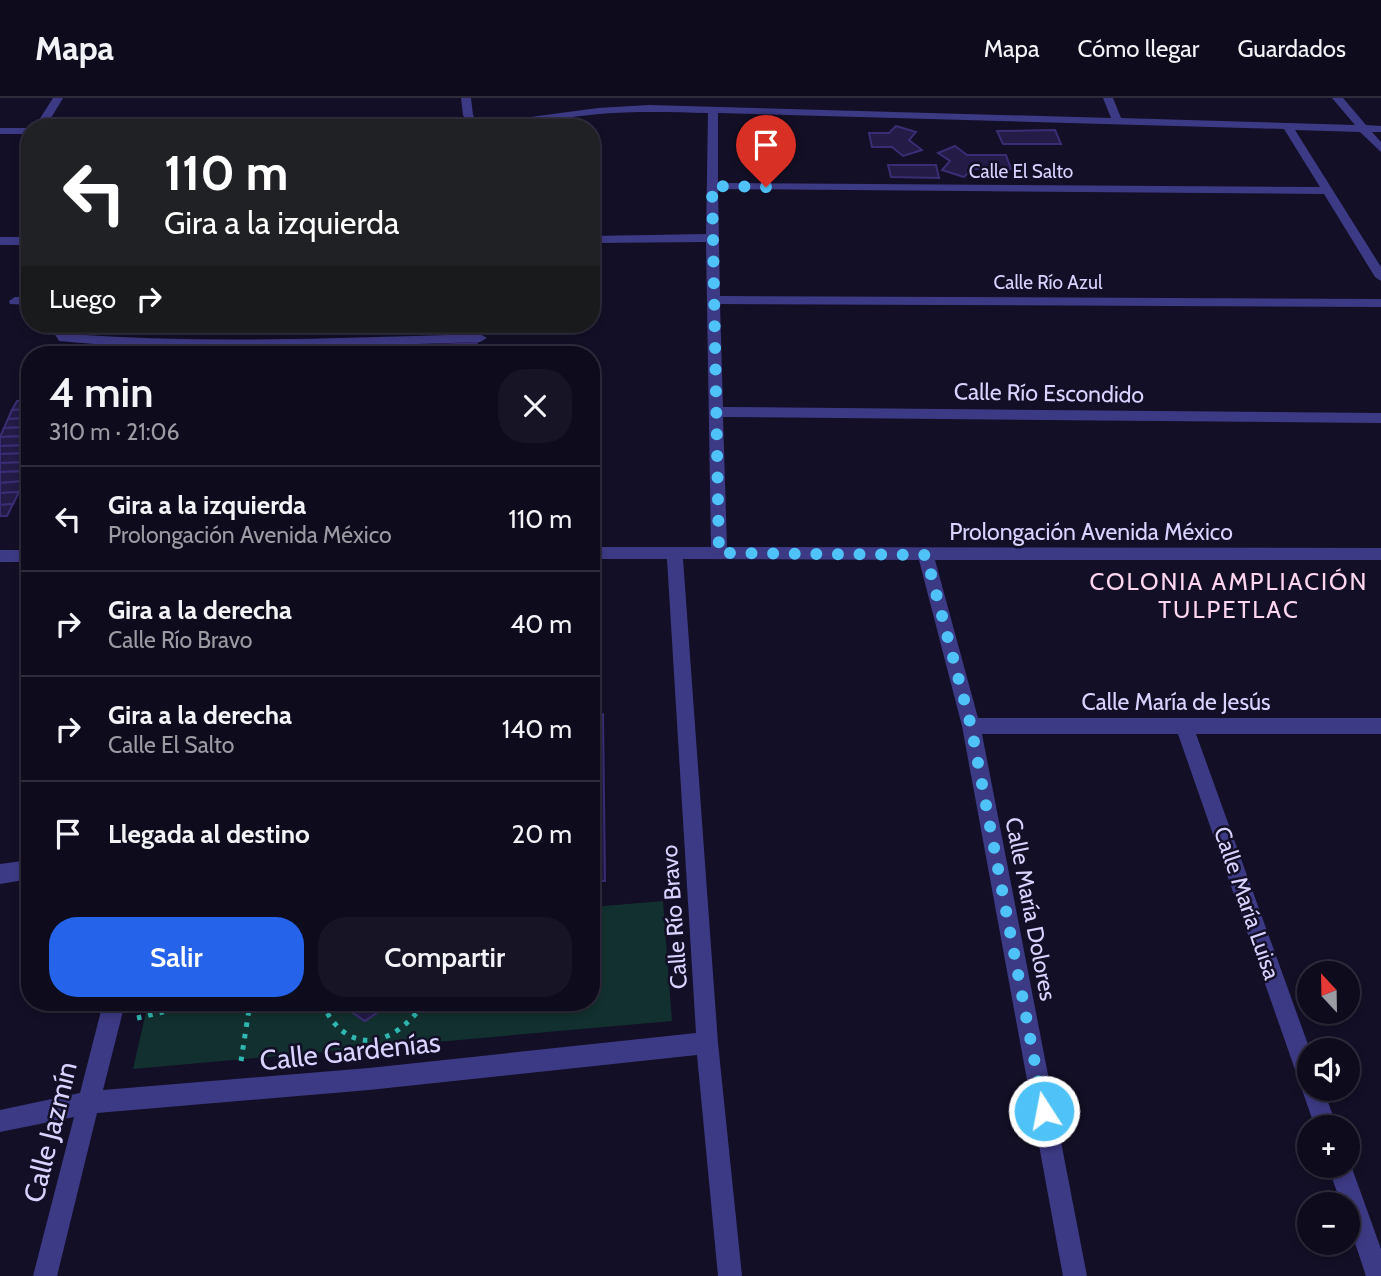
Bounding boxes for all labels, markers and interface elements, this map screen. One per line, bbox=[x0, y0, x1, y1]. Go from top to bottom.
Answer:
text: Mapa bbox=[35, 28, 114, 68]
text: Mapa bbox=[984, 34, 1040, 63]
text: Cómo llegar bbox=[1078, 34, 1199, 63]
text: Guardados bbox=[1237, 34, 1346, 63]
pin bbox=[736, 115, 796, 187]
icon: arrive bbox=[747, 126, 785, 164]
text: 110 m bbox=[164, 143, 288, 202]
icon: left bbox=[49, 147, 140, 238]
street label: Calle El Salto bbox=[969, 160, 1073, 183]
text: Gira a la izquierda bbox=[164, 203, 399, 242]
street label: Calle Río Azul bbox=[994, 271, 1103, 294]
icon: right bbox=[130, 280, 168, 318]
text: Luego bbox=[49, 283, 116, 315]
text: 4 min bbox=[49, 366, 153, 418]
button: close bbox=[498, 369, 572, 443]
street label: Calle Río Escondido bbox=[954, 377, 1144, 409]
text: 310 m · 21:06 bbox=[49, 418, 180, 446]
text: Gira a la izquierda bbox=[108, 489, 306, 521]
icon: left bbox=[49, 500, 87, 538]
text: 110 m bbox=[508, 503, 572, 535]
street label: Prolongación Avenida México bbox=[949, 518, 1233, 546]
text: Prolongación Avenida México bbox=[108, 521, 392, 549]
district label: COLONIA AMPLIACIÓN TULPETLAC bbox=[1090, 567, 1368, 624]
text: Gira a la derecha bbox=[108, 594, 292, 626]
icon: right bbox=[49, 605, 87, 643]
text: 40 m bbox=[510, 608, 572, 640]
text: Calle Río Bravo bbox=[108, 626, 252, 654]
street label: Calle María de Jesús bbox=[1082, 688, 1270, 716]
text: Gira a la derecha bbox=[108, 699, 292, 731]
icon: right bbox=[49, 710, 87, 748]
text: 140 m bbox=[502, 713, 572, 745]
text: Calle El Salto bbox=[108, 731, 234, 759]
icon: arrive bbox=[49, 815, 87, 853]
street label: Calle María Dolores bbox=[999, 815, 1063, 1003]
text: Llegada al destino bbox=[108, 818, 310, 850]
text: 20 m bbox=[512, 818, 572, 850]
street label: Calle María Luisa bbox=[1208, 823, 1286, 983]
street label: Calle Río Bravo bbox=[655, 844, 693, 990]
button: Salir bbox=[49, 917, 304, 997]
button: Compartir bbox=[318, 917, 572, 997]
north arrow bbox=[1297, 961, 1360, 1024]
map controls bbox=[1297, 961, 1360, 1255]
street label: Calle Gardenías bbox=[258, 1025, 442, 1077]
button: sound bbox=[1297, 1038, 1360, 1101]
street label: Calle Jazmín bbox=[16, 1058, 84, 1206]
position arrow bbox=[1007, 1074, 1081, 1148]
button: + bbox=[1297, 1115, 1360, 1178]
button: − bbox=[1297, 1192, 1360, 1255]

